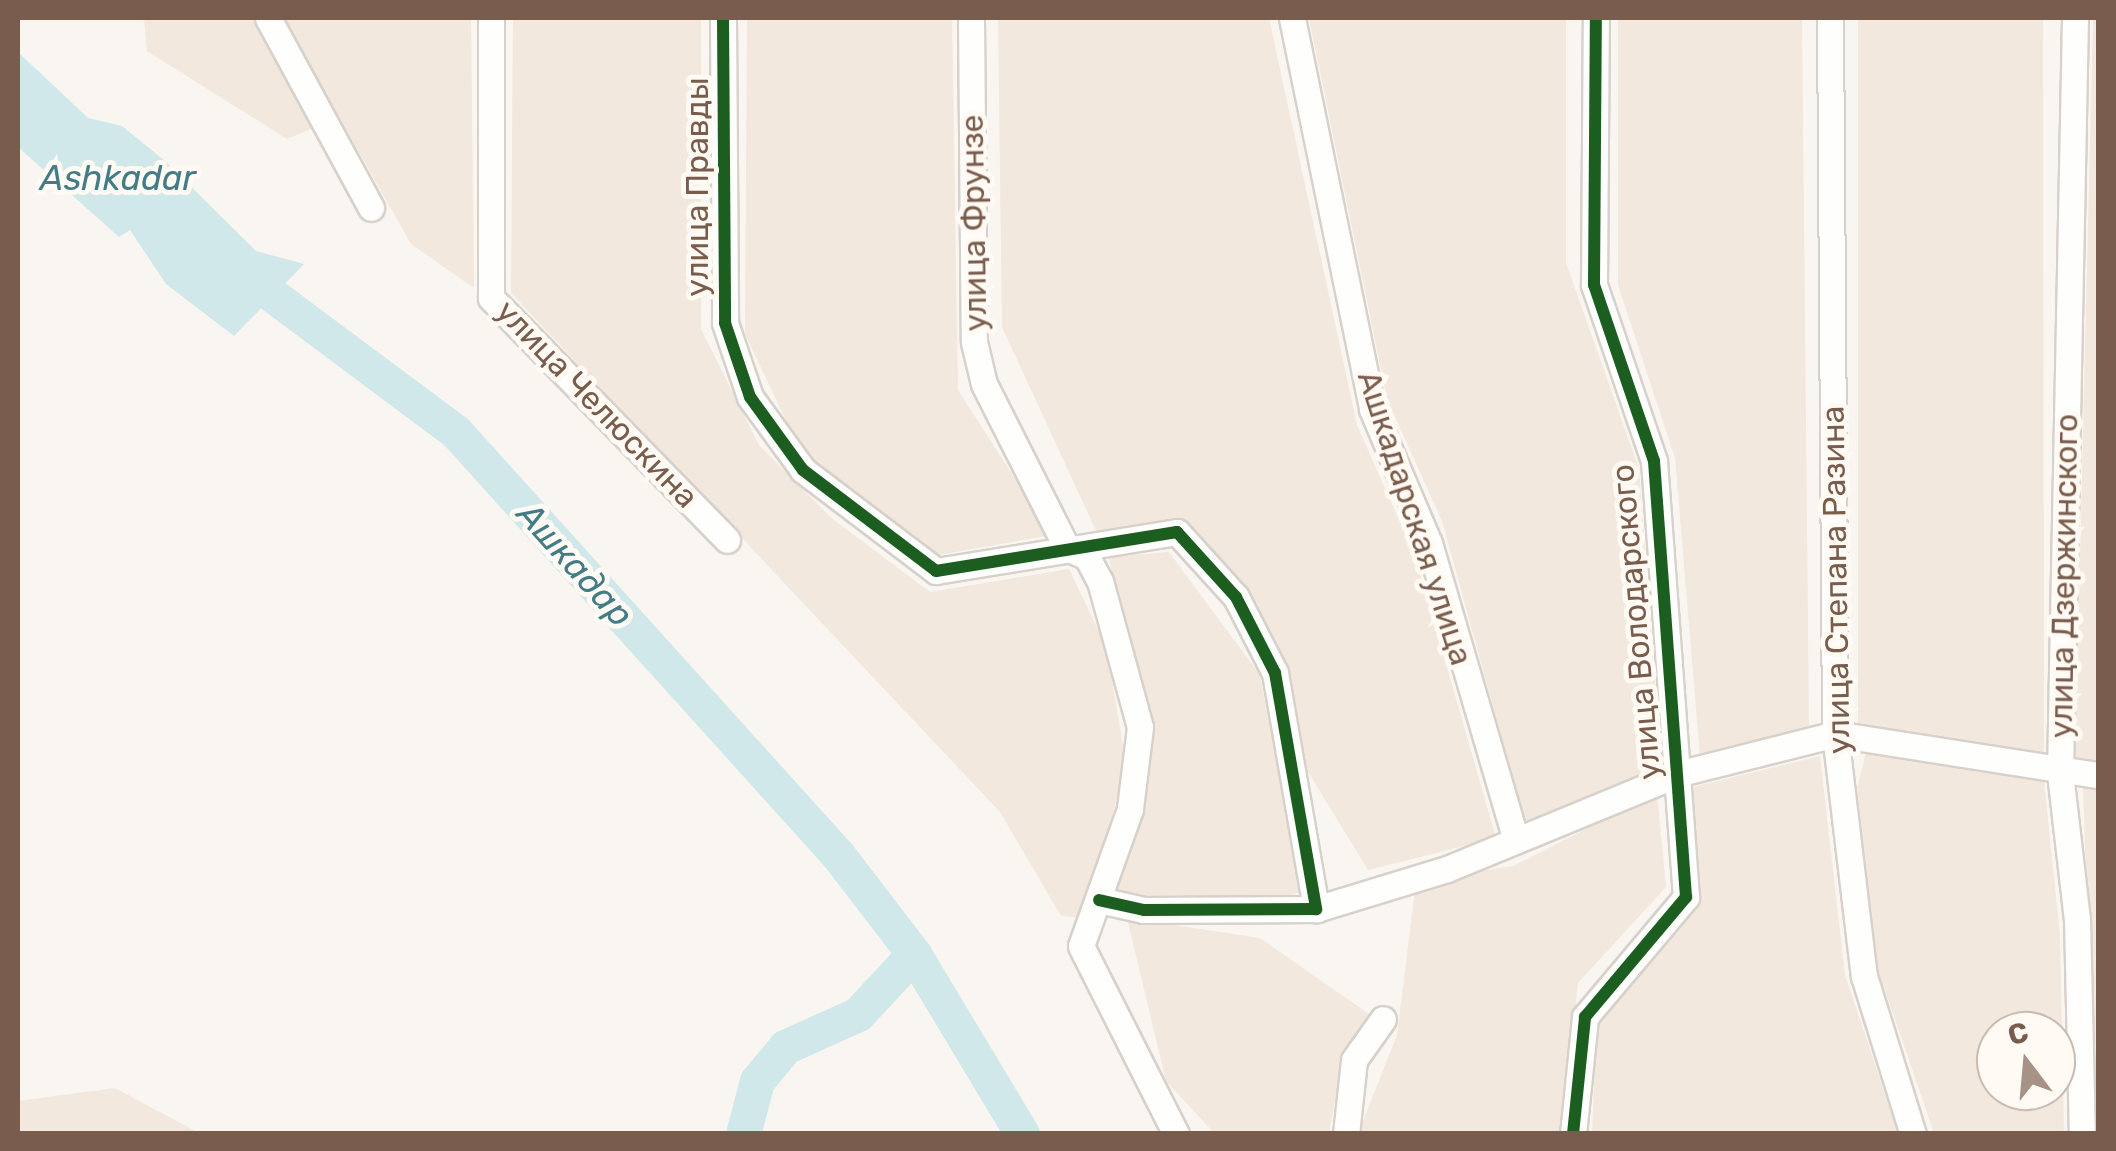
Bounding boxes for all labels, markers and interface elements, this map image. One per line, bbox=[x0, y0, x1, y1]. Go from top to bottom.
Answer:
street label: улица Правды bbox=[678, 77, 716, 297]
street label: улица Фрунзе bbox=[953, 114, 995, 332]
water label: Ashkadar bbox=[40, 157, 196, 199]
street label: улица Челюскина bbox=[488, 292, 706, 516]
street label: Ашкадарская улица bbox=[1349, 366, 1481, 670]
street label: улица Степана Разина bbox=[1814, 406, 1858, 754]
street label: улица Дзержинского bbox=[2042, 413, 2086, 739]
street label: улица Володарского bbox=[1603, 463, 1669, 781]
water label: Ашкадар bbox=[509, 493, 641, 635]
north arrow bbox=[1976, 1011, 2076, 1111]
text: С bbox=[2004, 1015, 2032, 1052]

